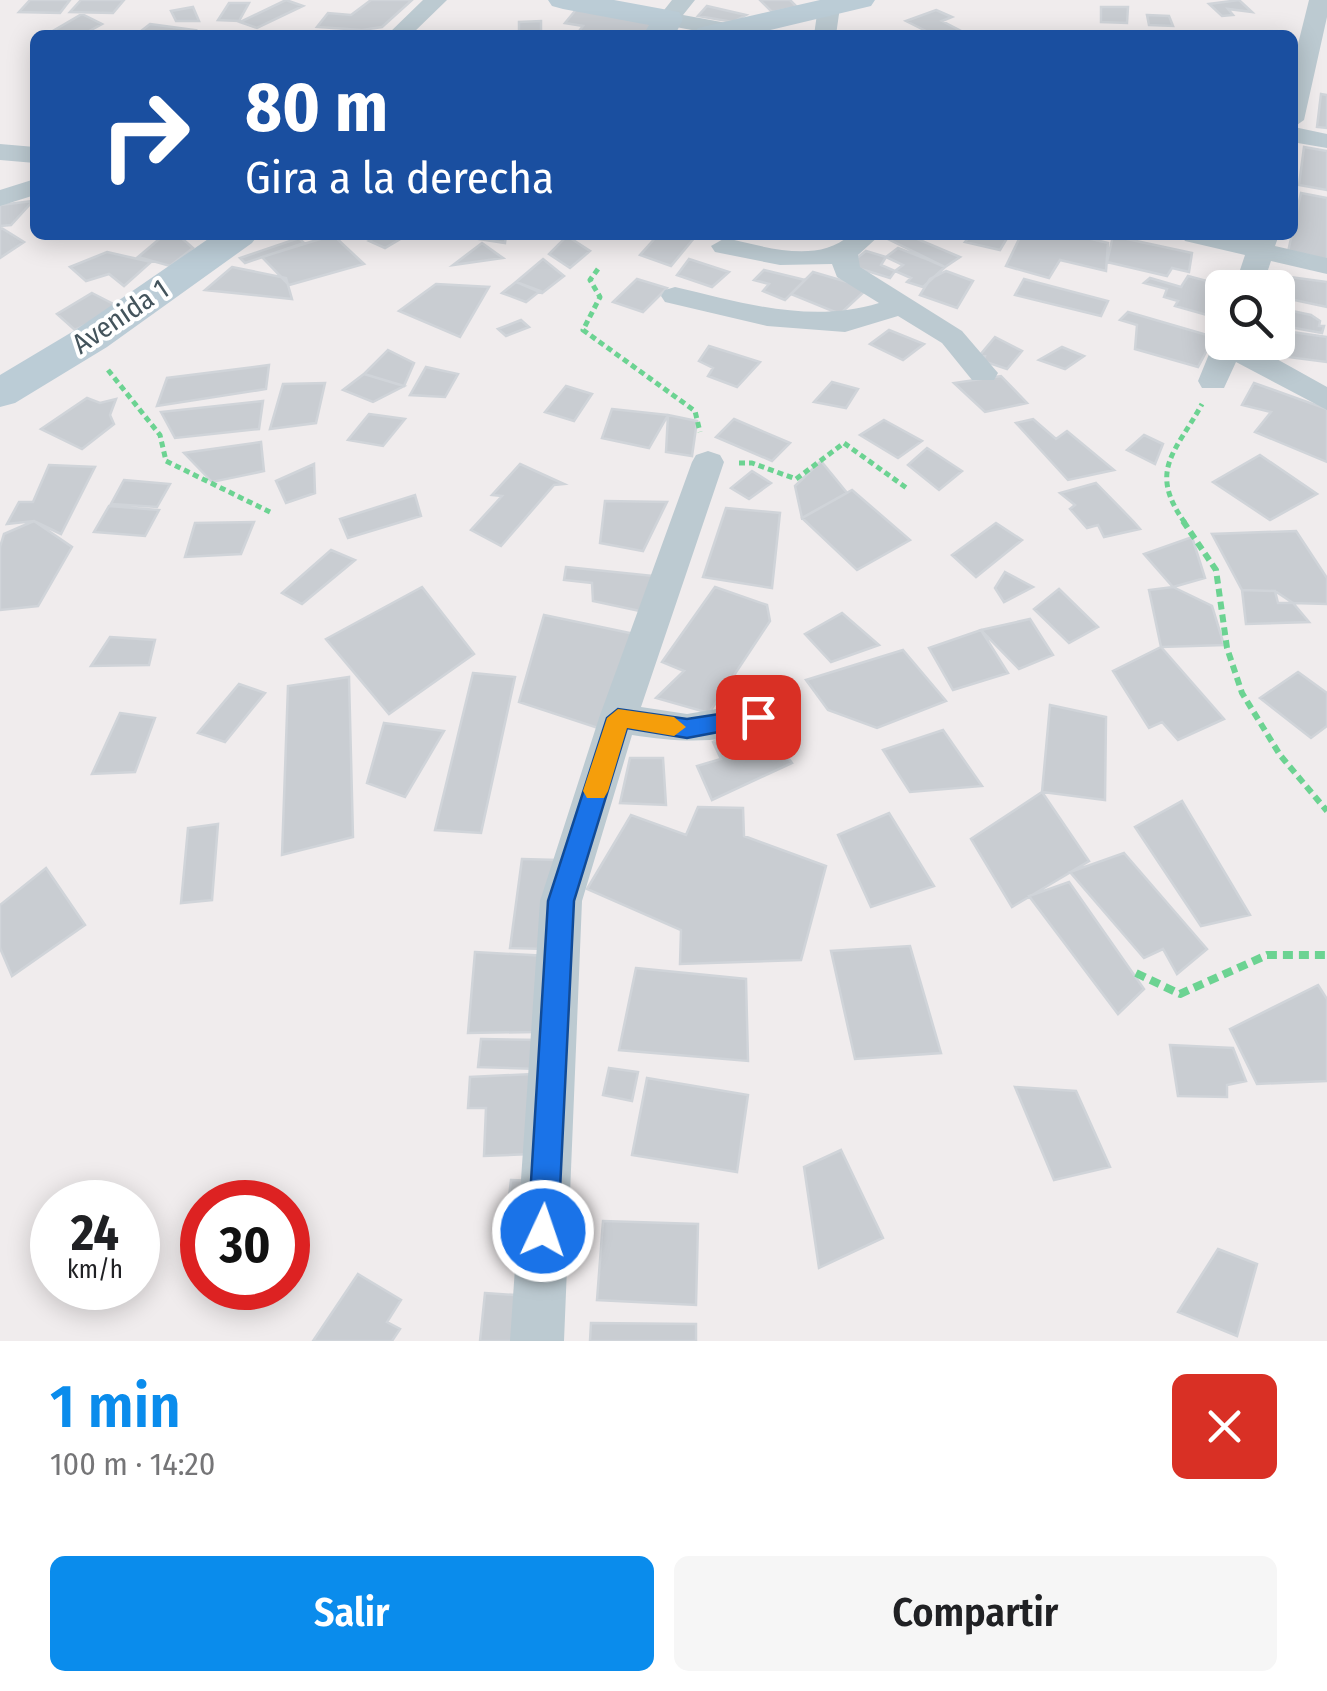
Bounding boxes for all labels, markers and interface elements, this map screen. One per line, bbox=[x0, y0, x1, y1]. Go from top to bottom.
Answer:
text: 80 m bbox=[245, 66, 388, 150]
icon: right bbox=[80, 70, 210, 200]
text: Gira a la derecha bbox=[245, 151, 554, 205]
map controls bbox=[1205, 270, 1295, 360]
button: search bbox=[1205, 270, 1295, 360]
street label: Avenida 1 bbox=[66, 272, 175, 361]
pin bbox=[716, 675, 801, 760]
icon: arrive bbox=[731, 690, 786, 745]
position arrow bbox=[491, 1179, 595, 1283]
speed limit sign: 30 bbox=[180, 1180, 310, 1310]
text: 24 bbox=[71, 1203, 119, 1263]
text: km/h bbox=[67, 1255, 123, 1285]
text: 1 min bbox=[50, 1371, 181, 1443]
button: close bbox=[1172, 1374, 1277, 1479]
text: 100 m · 14:20 bbox=[50, 1445, 215, 1483]
button: Salir bbox=[50, 1556, 654, 1671]
button: Compartir bbox=[674, 1556, 1277, 1671]

